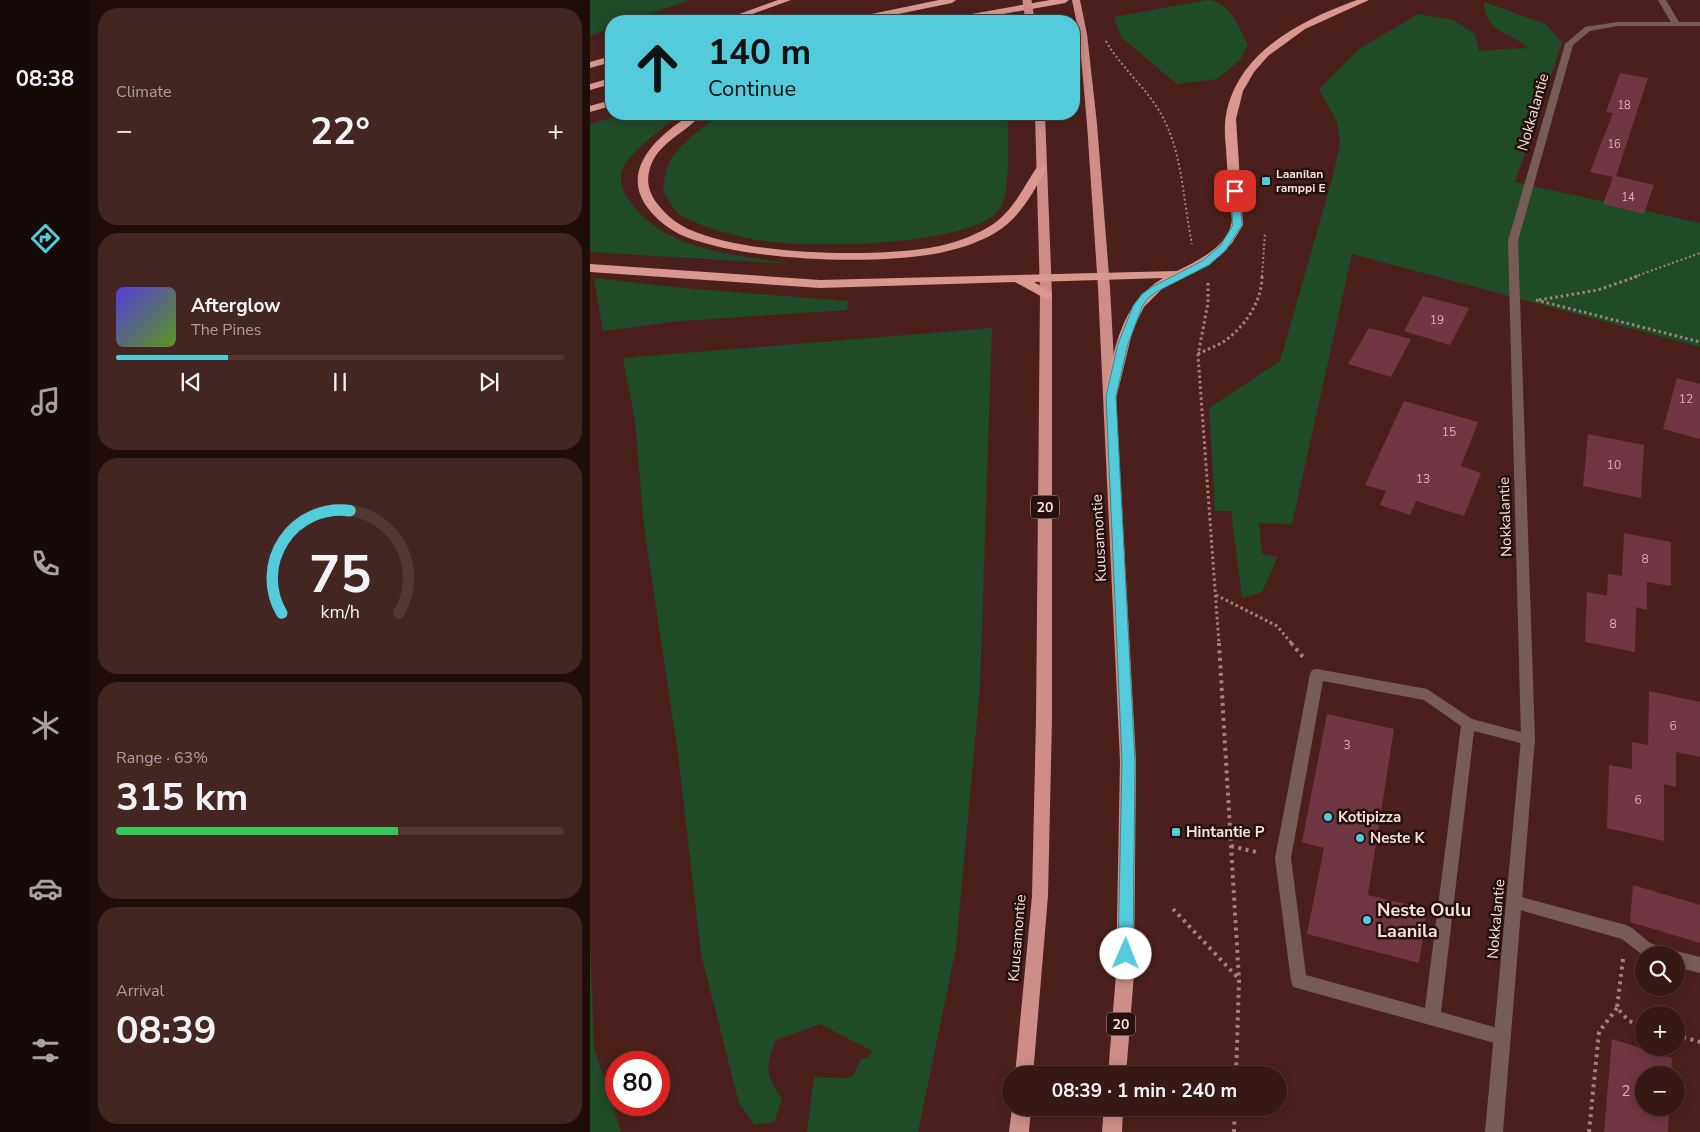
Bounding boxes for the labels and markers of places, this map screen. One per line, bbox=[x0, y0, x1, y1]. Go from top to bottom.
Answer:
place label: Laanilan ramppi E bbox=[1276, 166, 1326, 196]
pin bbox=[1214, 170, 1256, 212]
marker: Laanilan ramppi E bbox=[1260, 175, 1272, 187]
place label: Kotipizza bbox=[1338, 807, 1401, 827]
marker: Kotipizza bbox=[1322, 811, 1334, 823]
place label: Hintantie P bbox=[1186, 822, 1265, 842]
marker: Hintantie P bbox=[1170, 826, 1182, 838]
place label: Neste K bbox=[1370, 828, 1425, 848]
marker: Neste K bbox=[1354, 832, 1366, 844]
place label: Neste Oulu Laanila bbox=[1377, 898, 1471, 943]
marker: Neste Oulu Laanila bbox=[1361, 914, 1373, 926]

